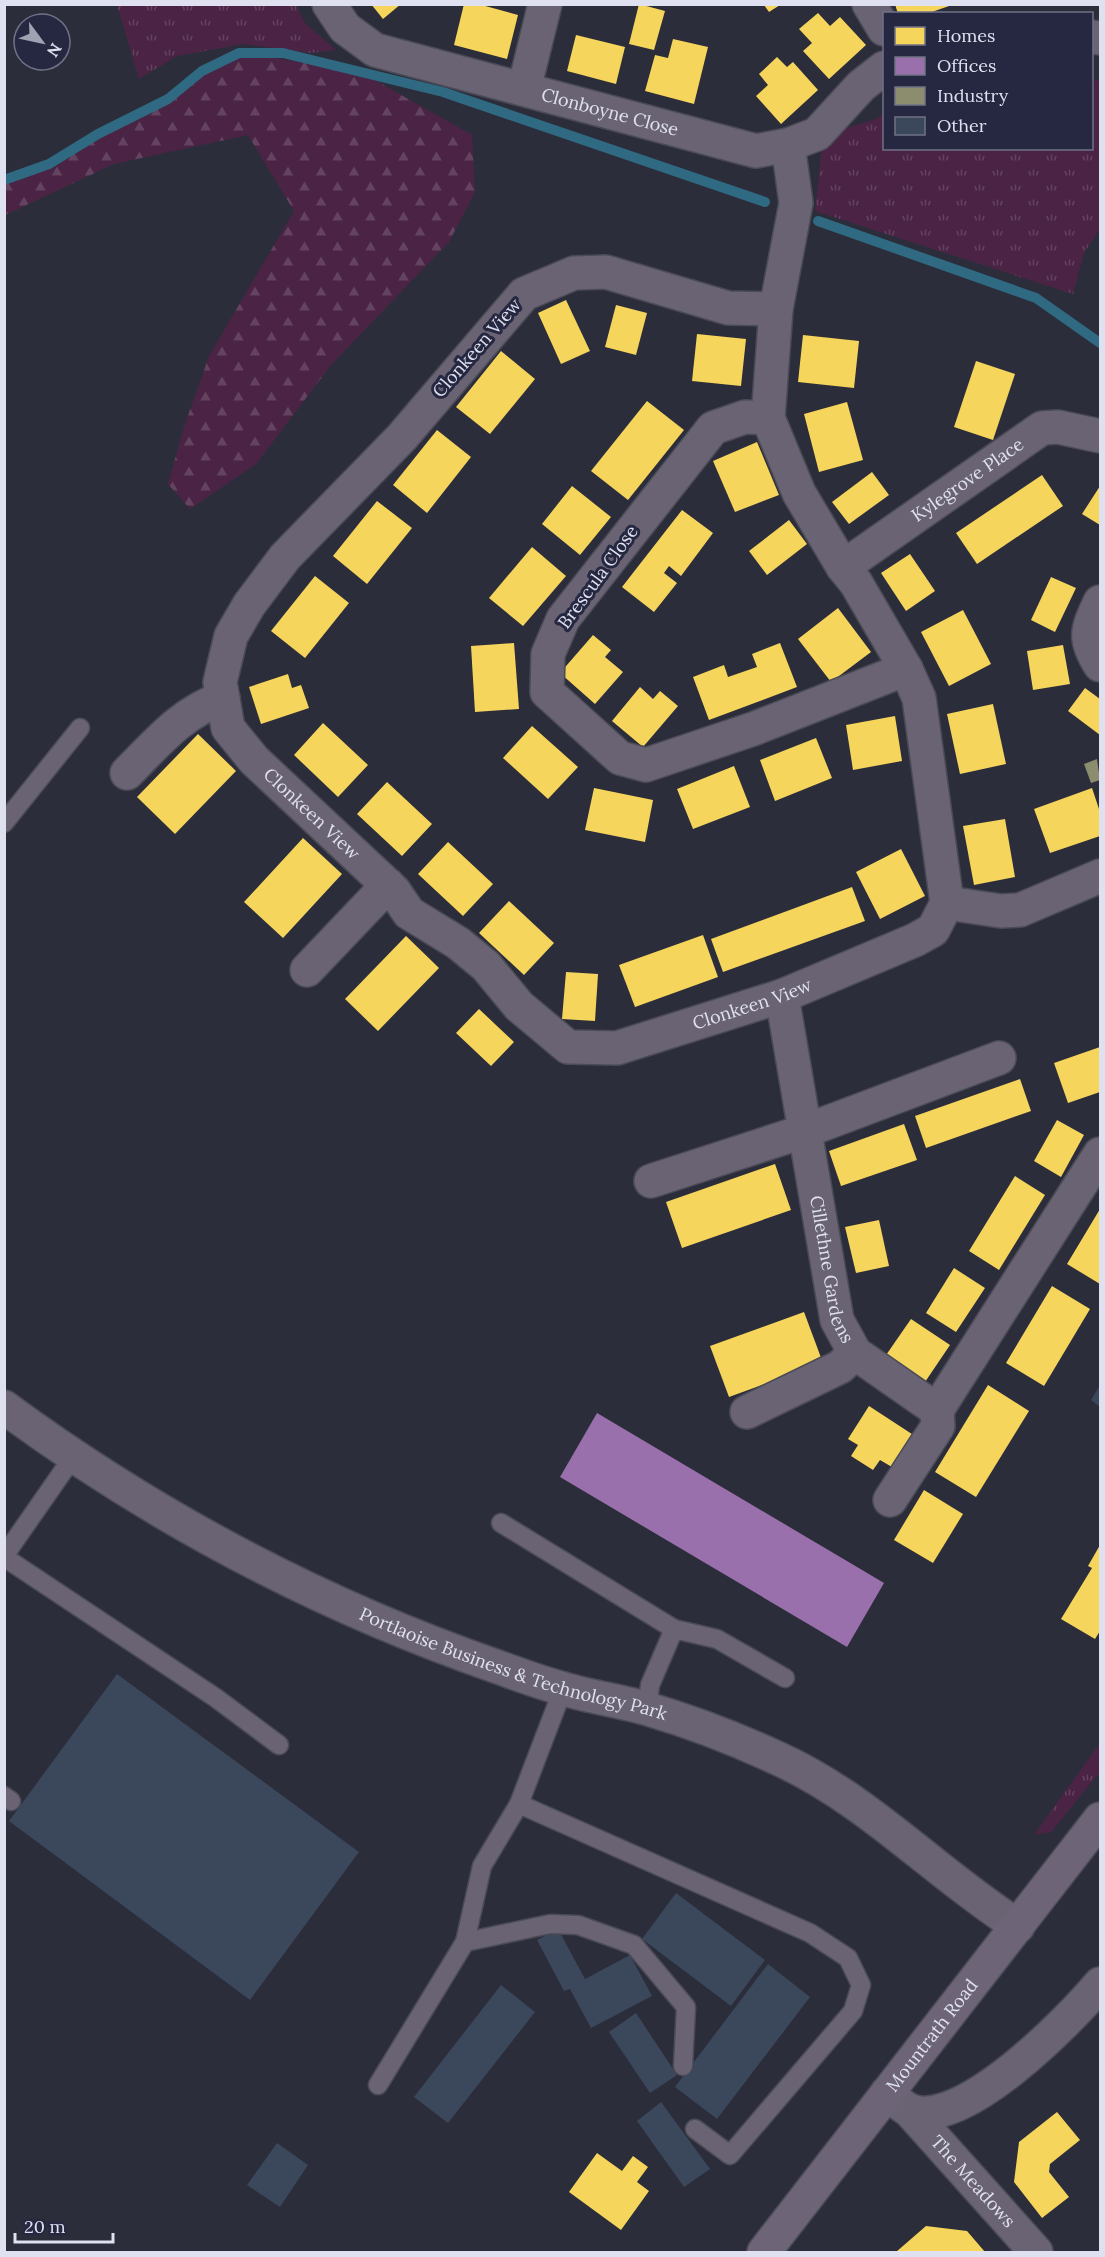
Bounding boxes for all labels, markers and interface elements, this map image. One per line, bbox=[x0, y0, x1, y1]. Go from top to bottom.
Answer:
north arrow bbox=[12, 12, 72, 72]
legend bbox=[883, 12, 1093, 150]
text: Homes bbox=[937, 24, 995, 47]
text: N bbox=[43, 40, 66, 61]
text: Offices bbox=[937, 54, 996, 77]
street label: Clonboyne Close bbox=[539, 83, 681, 141]
text: Industry bbox=[937, 84, 1009, 107]
text: Other bbox=[937, 114, 987, 137]
street label: Clonkeen View bbox=[427, 293, 526, 402]
street label: Kylegrove Place bbox=[907, 432, 1028, 527]
street label: Brescula Close bbox=[552, 520, 643, 633]
street label: Clonkeen View bbox=[259, 763, 366, 865]
street label: Clonkeen View bbox=[690, 973, 816, 1034]
street label: Cillethne Gardens bbox=[805, 1194, 859, 1347]
street label: Portlaoise Business & Technology Park bbox=[356, 1602, 670, 1725]
street label: Mountrath Road bbox=[881, 1974, 983, 2096]
street label: The Meadows bbox=[926, 2130, 1021, 2232]
scale bar bbox=[15, 2206, 112, 2244]
text: 20 m bbox=[24, 2215, 66, 2238]

